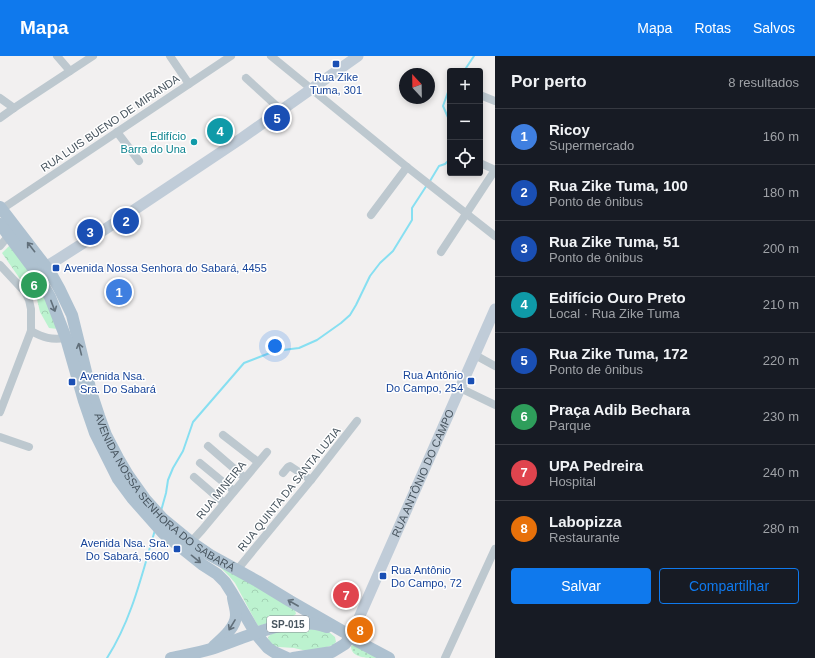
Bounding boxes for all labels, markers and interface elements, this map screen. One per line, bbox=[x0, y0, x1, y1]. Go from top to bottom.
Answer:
text: Mapa bbox=[20, 17, 69, 38]
text: Mapa bbox=[637, 20, 672, 36]
text: Rotas bbox=[694, 20, 731, 36]
text: Salvos bbox=[753, 20, 795, 36]
marker: Rua Zike Tuma, 301 bbox=[331, 59, 341, 69]
north arrow bbox=[399, 68, 435, 104]
map controls bbox=[447, 68, 483, 176]
button: + bbox=[447, 68, 483, 104]
place label: Rua Zike Tuma, 301 bbox=[310, 71, 362, 96]
street label: RUA LUIS BUENO DE MIRANDA bbox=[38, 72, 182, 174]
text: Por perto bbox=[511, 72, 587, 91]
text: 8 resultados bbox=[728, 75, 799, 90]
pin: 5 bbox=[264, 103, 290, 133]
button: − bbox=[447, 104, 483, 140]
pin: 4 bbox=[207, 116, 233, 146]
text: Ricoy bbox=[549, 121, 590, 138]
text: 1 bbox=[520, 129, 528, 144]
text: 160 m bbox=[763, 129, 799, 144]
place label: Edifício Barra do Una bbox=[121, 130, 187, 155]
marker: Edifício Barra do Una bbox=[189, 137, 199, 147]
text: Supermercado bbox=[549, 138, 634, 153]
button: locate bbox=[447, 140, 483, 176]
text: Rua Zike Tuma, 100 bbox=[549, 177, 688, 194]
text: 2 bbox=[520, 185, 528, 200]
text: 180 m bbox=[763, 185, 799, 200]
text: Ponto de ônibus bbox=[549, 194, 643, 209]
pin: 2 bbox=[113, 206, 139, 236]
pin: 3 bbox=[77, 217, 103, 247]
text: Rua Zike Tuma, 51 bbox=[549, 233, 680, 250]
one-way arrow bbox=[26, 241, 35, 252]
text: 3 bbox=[520, 241, 528, 256]
text: 200 m bbox=[763, 241, 799, 256]
text: Ponto de ônibus bbox=[549, 250, 643, 265]
place label: Avenida Nossa Senhora do Sabará, 4455 bbox=[64, 262, 267, 274]
marker: Avenida Nossa Senhora do Sabará, 4455 bbox=[51, 263, 61, 273]
pin: 6 bbox=[21, 270, 47, 300]
pin: 1 bbox=[106, 277, 132, 307]
text: Edifício Ouro Preto bbox=[549, 289, 686, 306]
text: 4 bbox=[520, 297, 528, 312]
text: 210 m bbox=[763, 297, 799, 312]
one-way arrow bbox=[50, 299, 58, 311]
text: Local · Rua Zike Tuma bbox=[549, 306, 680, 321]
your location bbox=[265, 336, 285, 356]
one-way arrow bbox=[76, 342, 84, 355]
text: Rua Zike Tuma, 172 bbox=[549, 345, 688, 362]
text: 5 bbox=[520, 353, 528, 368]
text: 220 m bbox=[763, 353, 799, 368]
text: Ponto de ônibus bbox=[549, 362, 643, 377]
place label: Rua Antônio Do Campo, 254 bbox=[386, 369, 463, 394]
place label: Avenida Nsa. Sra. Do Sabará bbox=[80, 370, 157, 395]
marker: Rua Antônio Do Campo, 254 bbox=[466, 376, 476, 386]
marker: Avenida Nsa. Sra. Do Sabará bbox=[67, 377, 77, 387]
text: Praça Adib Bechara bbox=[549, 401, 690, 418]
street label: RUA ANTÔNIO DO CAMPO bbox=[389, 407, 456, 539]
text: 6 bbox=[520, 409, 528, 424]
text: 230 m bbox=[763, 409, 799, 424]
street label: AVENIDA NOSSA SENHORA DO SABARÁ bbox=[92, 411, 238, 574]
text: Parque bbox=[549, 418, 591, 433]
street label: RUA QUINTA DA SANTA LUZIA bbox=[235, 424, 343, 553]
text: UPA Pedreira bbox=[549, 457, 643, 474]
street label: RUA MINEIRA bbox=[194, 458, 249, 522]
text: 7 bbox=[520, 465, 528, 480]
text: 240 m bbox=[763, 465, 799, 480]
text: Hospital bbox=[549, 474, 596, 489]
text: Labopizza bbox=[549, 513, 622, 530]
text: 8 bbox=[520, 521, 528, 536]
text: 280 m bbox=[763, 521, 799, 536]
text: Restaurante bbox=[549, 530, 620, 545]
place label: Avenida Nsa. Sra. Do Sabará, 5600 bbox=[81, 537, 169, 562]
marker: Avenida Nsa. Sra. Do Sabará, 5600 bbox=[172, 544, 182, 554]
one-way arrow bbox=[191, 555, 202, 564]
place label: Rua Antônio Do Campo, 72 bbox=[391, 564, 462, 589]
button: Salvar bbox=[511, 568, 651, 604]
button: Compartilhar bbox=[659, 568, 799, 604]
marker: Rua Antônio Do Campo, 72 bbox=[378, 571, 388, 581]
pin: 7 bbox=[333, 580, 359, 610]
one-way arrow bbox=[287, 598, 299, 606]
pin: 8 bbox=[347, 615, 373, 645]
road number: SP-015 bbox=[267, 616, 309, 632]
one-way arrow bbox=[227, 619, 235, 631]

